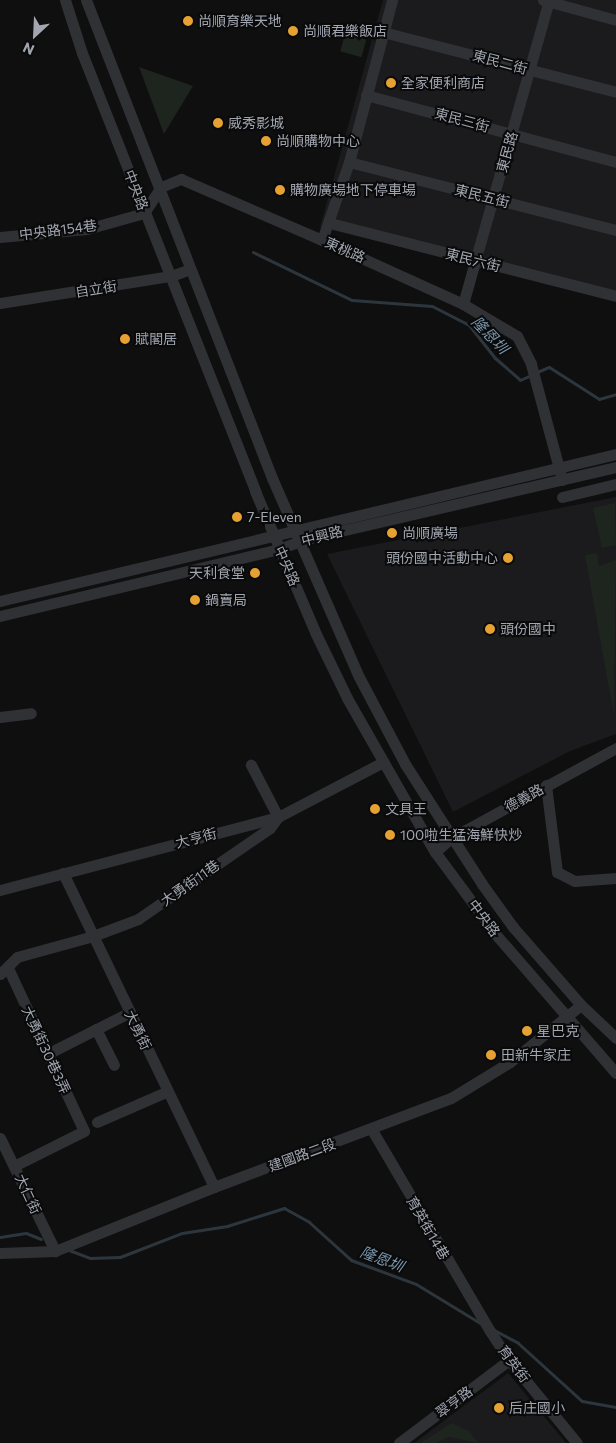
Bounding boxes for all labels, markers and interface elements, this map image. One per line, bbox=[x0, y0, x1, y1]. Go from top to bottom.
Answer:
north arrow bbox=[10, 10, 60, 60]
place label: 尚順育樂天地 bbox=[198, 13, 282, 29]
marker: 尚順育樂天地 bbox=[182, 15, 194, 27]
place label: 尚順君樂飯店 bbox=[303, 23, 387, 39]
marker: 尚順君樂飯店 bbox=[287, 25, 299, 37]
text: N bbox=[20, 39, 37, 59]
street label: 東民二街 bbox=[471, 47, 529, 77]
place label: 全家便利商店 bbox=[401, 75, 485, 91]
marker: 全家便利商店 bbox=[385, 77, 397, 89]
street label: 東民三街 bbox=[433, 105, 491, 135]
place label: 威秀影城 bbox=[228, 115, 284, 131]
marker: 威秀影城 bbox=[212, 117, 224, 129]
street label: 東民路 bbox=[493, 129, 521, 175]
place label: 尚順購物中心 bbox=[276, 133, 360, 149]
marker: 尚順購物中心 bbox=[260, 135, 272, 147]
street label: 中央路 bbox=[121, 167, 151, 213]
street label: 東民五街 bbox=[453, 181, 511, 211]
place label: 購物廣場地下停車場 bbox=[290, 182, 416, 198]
marker: 購物廣場地下停車場 bbox=[274, 184, 286, 196]
street label: 中央路154巷 bbox=[18, 217, 98, 243]
street label: 東桃路 bbox=[322, 234, 368, 266]
street label: 東民六街 bbox=[444, 245, 502, 275]
street label: 自立街 bbox=[74, 277, 118, 301]
water label: 隆恩圳 bbox=[468, 313, 512, 357]
place label: 賦閣居 bbox=[135, 331, 177, 347]
marker: 賦閣居 bbox=[119, 333, 131, 345]
place label: 7-Eleven bbox=[247, 509, 302, 525]
marker: 7-Eleven bbox=[231, 511, 243, 523]
street label: 中興路 bbox=[300, 523, 344, 549]
place label: 尚順廣場 bbox=[402, 525, 458, 541]
marker: 尚順廣場 bbox=[386, 527, 398, 539]
street label: 中央路 bbox=[271, 543, 303, 589]
place label: 頭份國中活動中心 bbox=[386, 550, 498, 566]
marker: 頭份國中活動中心 bbox=[502, 552, 514, 564]
place label: 天利食堂 bbox=[189, 565, 245, 581]
marker: 天利食堂 bbox=[249, 567, 261, 579]
place label: 鍋賣局 bbox=[205, 592, 247, 608]
marker: 鍋賣局 bbox=[189, 594, 201, 606]
place label: 頭份國中 bbox=[500, 621, 556, 637]
marker: 頭份國中 bbox=[484, 623, 496, 635]
street label: 德義路 bbox=[502, 780, 546, 816]
place label: 文具王 bbox=[385, 801, 427, 817]
marker: 文具王 bbox=[369, 803, 381, 815]
street label: 大亨街 bbox=[174, 825, 218, 851]
place label: 100啦生猛海鮮快炒 bbox=[400, 827, 522, 843]
marker: 100啦生猛海鮮快炒 bbox=[384, 829, 396, 841]
street label: 大勇街11巷 bbox=[157, 857, 223, 909]
street label: 中央路 bbox=[465, 896, 503, 940]
street label: 大勇街30巷3弄 bbox=[18, 1003, 74, 1097]
street label: 大勇街 bbox=[121, 1007, 155, 1053]
place label: 星巴克 bbox=[537, 1023, 579, 1039]
marker: 星巴克 bbox=[521, 1025, 533, 1037]
place label: 田新牛家庄 bbox=[501, 1047, 571, 1063]
marker: 田新牛家庄 bbox=[485, 1049, 497, 1061]
street label: 建國路二段 bbox=[266, 1135, 338, 1175]
street label: 大仁街 bbox=[12, 1171, 44, 1217]
street label: 育英街14巷 bbox=[403, 1193, 453, 1263]
water label: 隆恩圳 bbox=[358, 1243, 406, 1275]
street label: 育英街 bbox=[495, 1342, 533, 1386]
street label: 翠亨路 bbox=[432, 1383, 476, 1421]
place label: 后庄國小 bbox=[509, 1400, 565, 1416]
marker: 后庄國小 bbox=[493, 1402, 505, 1414]

